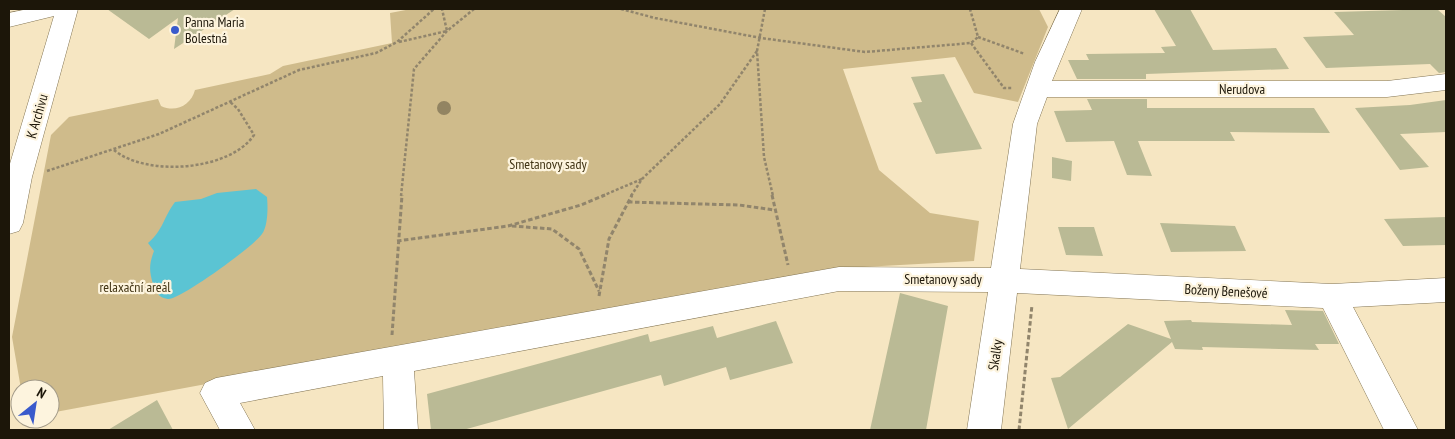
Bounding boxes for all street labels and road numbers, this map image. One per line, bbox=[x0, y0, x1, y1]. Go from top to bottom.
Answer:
street label: Nerudova bbox=[1219, 80, 1265, 98]
street label: K Archivu bbox=[22, 92, 52, 140]
street label: Smetanovy sady bbox=[904, 270, 982, 288]
street label: Boženy Benešové bbox=[1184, 280, 1268, 302]
street label: Skalky bbox=[984, 338, 1006, 372]

